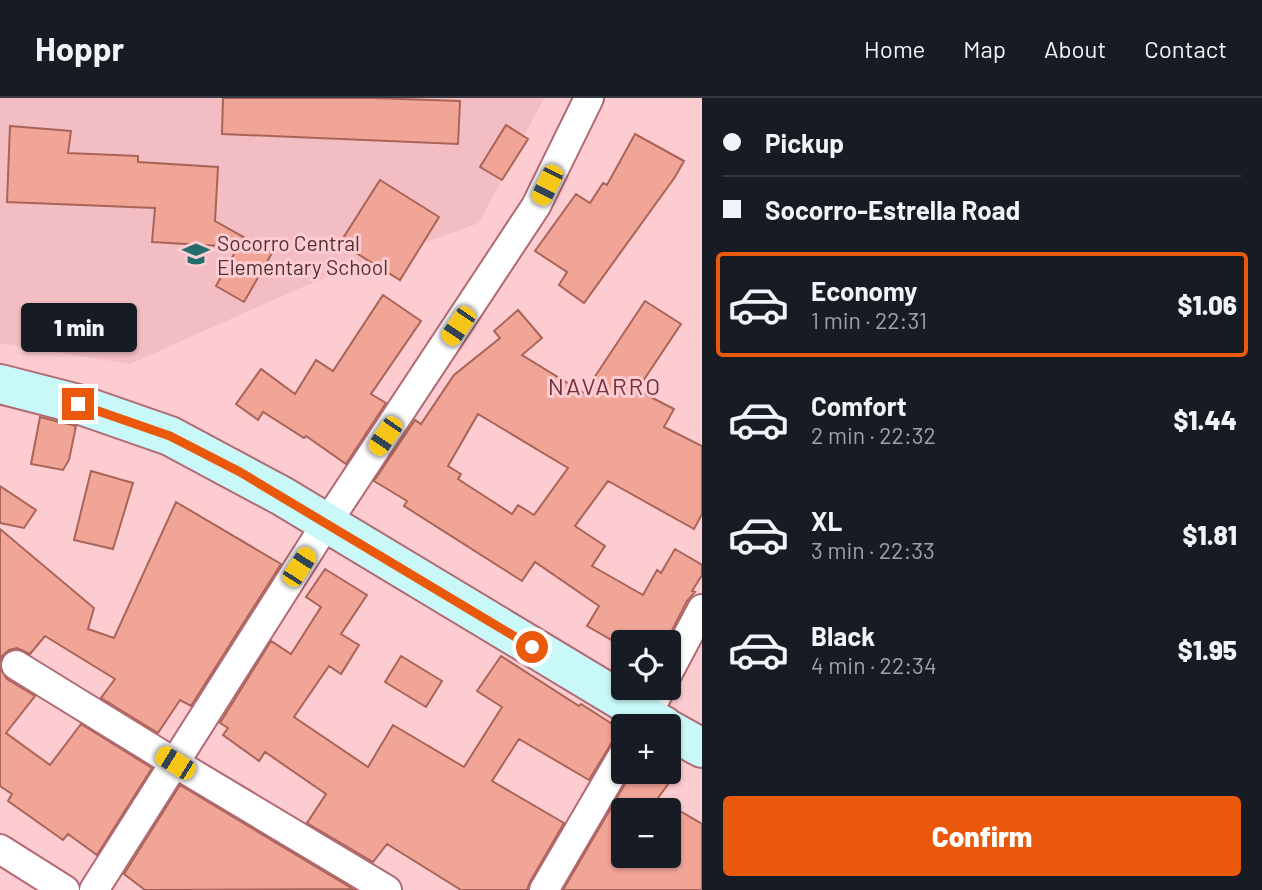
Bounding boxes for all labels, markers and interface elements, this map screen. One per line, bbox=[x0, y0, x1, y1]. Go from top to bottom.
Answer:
text: Hoppr bbox=[35, 28, 124, 68]
text: Home bbox=[864, 34, 925, 63]
text: Map bbox=[963, 34, 1006, 63]
text: About bbox=[1044, 34, 1106, 63]
text: Contact bbox=[1144, 34, 1227, 63]
text: Pickup bbox=[765, 127, 844, 158]
car bbox=[529, 162, 566, 208]
text: Socorro-Estrella Road bbox=[765, 194, 1020, 225]
place label: Socorro Central Elementary School bbox=[217, 230, 388, 279]
school or university icon: Socorro Central Elementary School bbox=[181, 239, 211, 269]
icon: car bbox=[727, 273, 790, 336]
text: Economy bbox=[811, 275, 917, 306]
text: $1.06 bbox=[1177, 289, 1237, 320]
callout: 1 min bbox=[20, 302, 136, 352]
car bbox=[438, 303, 479, 349]
text: 1 min · 22:31 bbox=[811, 306, 927, 334]
text: 1 min bbox=[54, 313, 104, 341]
district label: NAVARRO bbox=[548, 371, 662, 400]
route end bbox=[62, 388, 94, 420]
icon: car bbox=[727, 388, 790, 451]
text: Comfort bbox=[811, 390, 907, 421]
text: $1.44 bbox=[1173, 404, 1237, 435]
car bbox=[365, 413, 406, 459]
text: 2 min · 22:32 bbox=[811, 421, 936, 449]
icon: car bbox=[727, 503, 790, 566]
text: XL bbox=[811, 505, 842, 536]
text: $1.81 bbox=[1182, 519, 1237, 550]
text: 3 min · 22:33 bbox=[811, 536, 935, 564]
car bbox=[279, 544, 320, 590]
icon: car bbox=[727, 618, 790, 681]
text: Black bbox=[811, 620, 875, 651]
map controls bbox=[611, 630, 681, 868]
button: locate bbox=[611, 630, 681, 700]
route start bbox=[516, 631, 548, 663]
text: $1.95 bbox=[1178, 634, 1237, 665]
text: 4 min · 22:34 bbox=[811, 651, 937, 679]
button: + bbox=[611, 714, 681, 784]
car bbox=[152, 743, 199, 783]
button: Confirm bbox=[723, 796, 1241, 876]
button: − bbox=[611, 798, 681, 868]

